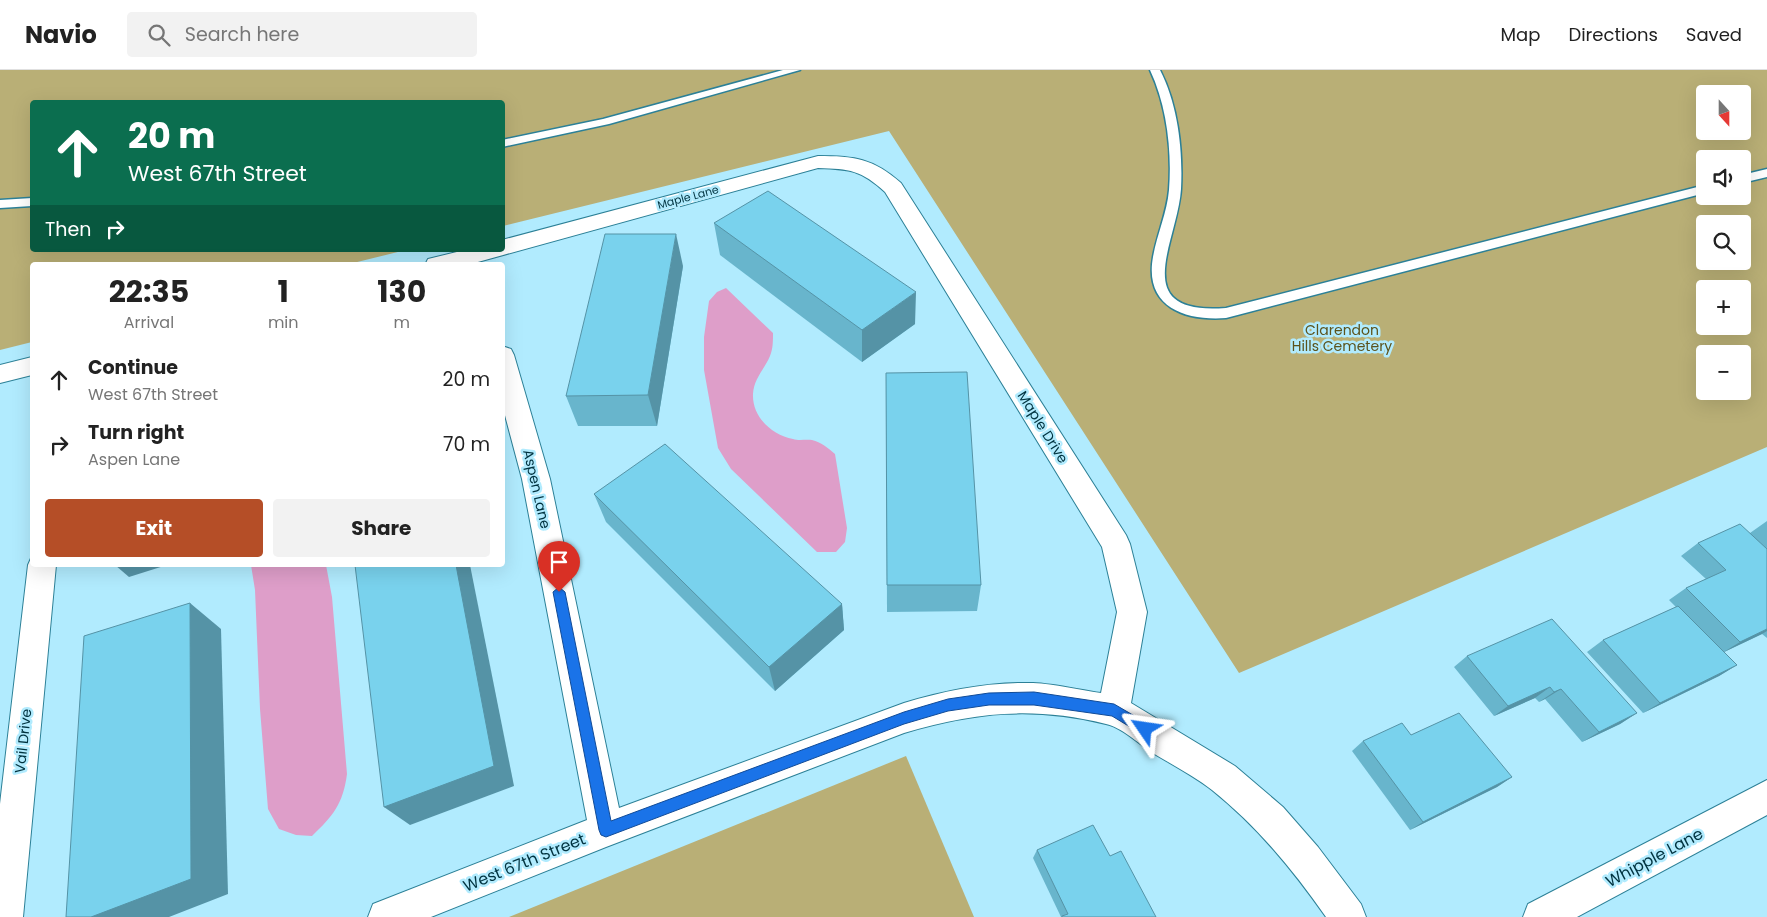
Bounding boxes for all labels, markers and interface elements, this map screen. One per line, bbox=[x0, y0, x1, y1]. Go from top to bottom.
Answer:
search box bbox=[127, 12, 477, 57]
text: Navio bbox=[25, 18, 97, 51]
icon: search bbox=[145, 21, 173, 49]
text: Search here bbox=[185, 21, 299, 48]
text: Map bbox=[1501, 22, 1540, 47]
text: Directions bbox=[1568, 22, 1658, 47]
text: Saved bbox=[1686, 22, 1742, 47]
north arrow bbox=[1696, 85, 1751, 140]
map controls bbox=[1696, 85, 1751, 400]
text: 20 m bbox=[128, 111, 215, 160]
icon: ahead bbox=[45, 120, 110, 185]
button: sound bbox=[1696, 150, 1751, 205]
text: West 67th Street bbox=[128, 158, 307, 189]
street label: Maple Lane bbox=[656, 181, 721, 213]
icon: right bbox=[101, 215, 129, 243]
button: search bbox=[1696, 215, 1751, 270]
text: Then bbox=[45, 216, 91, 243]
text: 22:35 bbox=[109, 270, 189, 313]
text: 1 bbox=[278, 270, 289, 313]
text: 130 bbox=[377, 270, 426, 313]
button: + bbox=[1696, 280, 1751, 335]
text: Arrival bbox=[124, 311, 174, 334]
text: min bbox=[268, 311, 299, 334]
text: m bbox=[394, 311, 410, 334]
park label: Clarendon Hills Cemetery bbox=[1292, 320, 1392, 356]
button: − bbox=[1696, 345, 1751, 400]
text: Continue bbox=[88, 354, 178, 381]
icon: ahead bbox=[45, 366, 73, 394]
text: 20 m bbox=[442, 366, 490, 393]
text: West 67th Street bbox=[88, 383, 218, 406]
street label: Maple Drive bbox=[1013, 387, 1073, 467]
text: Turn right bbox=[88, 419, 184, 446]
icon: right bbox=[45, 431, 73, 459]
text: 70 m bbox=[443, 431, 490, 458]
street label: Aspen Lane bbox=[518, 447, 556, 531]
text: Aspen Lane bbox=[88, 448, 180, 471]
button: Exit bbox=[45, 499, 263, 557]
button: Share bbox=[273, 499, 490, 557]
pin bbox=[538, 541, 580, 592]
icon: arrive bbox=[545, 548, 573, 576]
position arrow bbox=[1118, 702, 1170, 754]
street label: Vail Drive bbox=[10, 707, 36, 774]
street label: Whipple Lane bbox=[1601, 822, 1707, 893]
street label: West 67th Street bbox=[460, 827, 589, 897]

